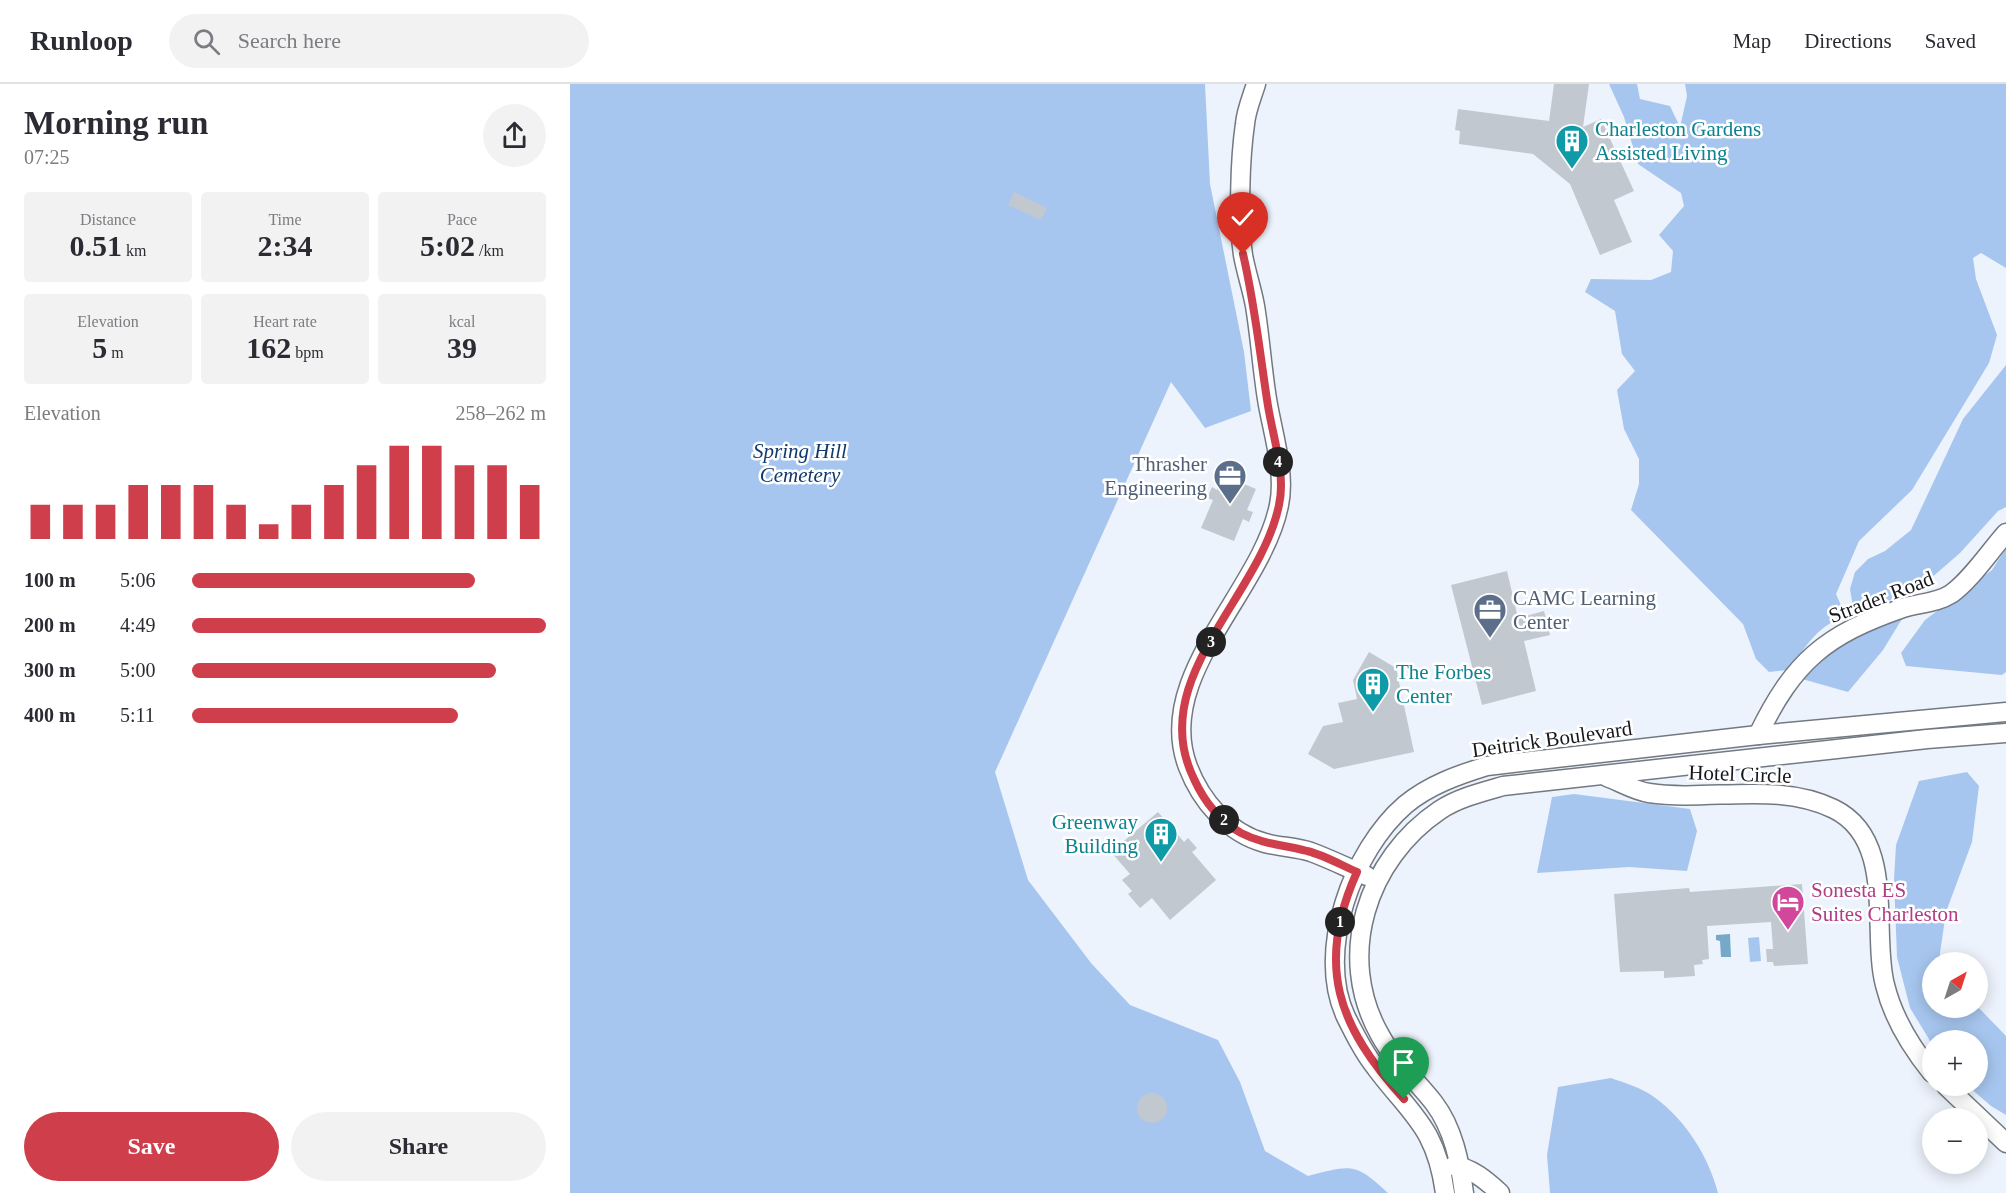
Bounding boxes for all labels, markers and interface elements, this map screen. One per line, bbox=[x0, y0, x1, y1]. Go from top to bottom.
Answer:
search box bbox=[169, 14, 589, 68]
text: Runloop bbox=[30, 25, 133, 56]
icon: search bbox=[190, 25, 223, 58]
text: Search here bbox=[238, 28, 341, 53]
text: Map bbox=[1733, 29, 1771, 53]
text: Directions bbox=[1804, 29, 1892, 53]
text: Saved bbox=[1925, 29, 1976, 53]
button: share bbox=[483, 104, 546, 167]
text: Morning run bbox=[24, 105, 208, 141]
place label: Charleston Gardens Assisted Living bbox=[1595, 117, 1761, 165]
building icon: Charleston Gardens Assisted Living bbox=[1554, 123, 1590, 170]
text: 07:25 bbox=[24, 146, 70, 168]
pin bbox=[1217, 192, 1268, 254]
icon: check bbox=[1226, 201, 1259, 234]
text: Distance bbox=[80, 211, 136, 228]
text: Time bbox=[268, 211, 302, 228]
text: Pace bbox=[447, 211, 477, 228]
text: 0.51 bbox=[70, 229, 122, 262]
text: 2:34 bbox=[258, 229, 313, 262]
text: 5:02 bbox=[420, 229, 475, 262]
text: km bbox=[122, 242, 146, 259]
text: /km bbox=[475, 242, 504, 259]
text: Elevation bbox=[77, 313, 139, 330]
text: Heart rate bbox=[253, 313, 317, 330]
text: kcal bbox=[449, 313, 475, 330]
text: 5 bbox=[92, 331, 107, 364]
text: 162 bbox=[246, 331, 291, 364]
text: 39 bbox=[447, 331, 477, 364]
text: m bbox=[107, 344, 124, 361]
text: bpm bbox=[291, 344, 324, 361]
text: Elevation bbox=[24, 402, 101, 424]
text: 258–262 m bbox=[455, 402, 546, 424]
park label: Spring Hill Cemetery bbox=[753, 439, 847, 487]
pin: 4 bbox=[1263, 447, 1293, 477]
place label: Thrasher Engineering bbox=[1104, 452, 1207, 500]
text: 4 bbox=[1274, 453, 1282, 470]
office icon: Thrasher Engineering bbox=[1212, 458, 1248, 505]
street label: Strader Road bbox=[1825, 566, 1937, 628]
text: 100 m bbox=[24, 569, 76, 591]
text: 5:06 bbox=[120, 569, 156, 591]
place label: CAMC Learning Center bbox=[1513, 586, 1656, 634]
office icon: CAMC Learning Center bbox=[1472, 592, 1508, 639]
text: 200 m bbox=[24, 614, 76, 636]
text: 4:49 bbox=[120, 614, 156, 636]
pin: 3 bbox=[1196, 627, 1226, 657]
text: 3 bbox=[1207, 633, 1215, 650]
text: 300 m bbox=[24, 659, 76, 681]
text: 5:00 bbox=[120, 659, 156, 681]
place label: The Forbes Center bbox=[1396, 660, 1491, 708]
building icon: The Forbes Center bbox=[1355, 666, 1391, 713]
text: 400 m bbox=[24, 704, 76, 726]
text: 5:11 bbox=[120, 704, 155, 726]
street label: Deitrick Boulevard bbox=[1470, 716, 1634, 762]
street label: Hotel Circle bbox=[1688, 760, 1792, 788]
pin: 2 bbox=[1209, 805, 1239, 835]
place label: Greenway Building bbox=[1052, 810, 1138, 858]
text: 2 bbox=[1220, 811, 1228, 828]
building icon: Greenway Building bbox=[1143, 816, 1179, 863]
place label: Sonesta ES Suites Charleston bbox=[1811, 878, 1959, 926]
hotel icon: Sonesta ES Suites Charleston bbox=[1770, 884, 1806, 931]
pin: 1 bbox=[1325, 907, 1355, 937]
text: 1 bbox=[1336, 913, 1344, 930]
north arrow bbox=[1922, 952, 1988, 1018]
map controls bbox=[1922, 952, 1988, 1174]
button: + bbox=[1922, 1030, 1988, 1096]
pin bbox=[1378, 1037, 1429, 1099]
icon: arrive bbox=[1387, 1046, 1420, 1079]
button: − bbox=[1922, 1108, 1988, 1174]
button: Save bbox=[24, 1112, 279, 1181]
button: Share bbox=[291, 1112, 546, 1181]

